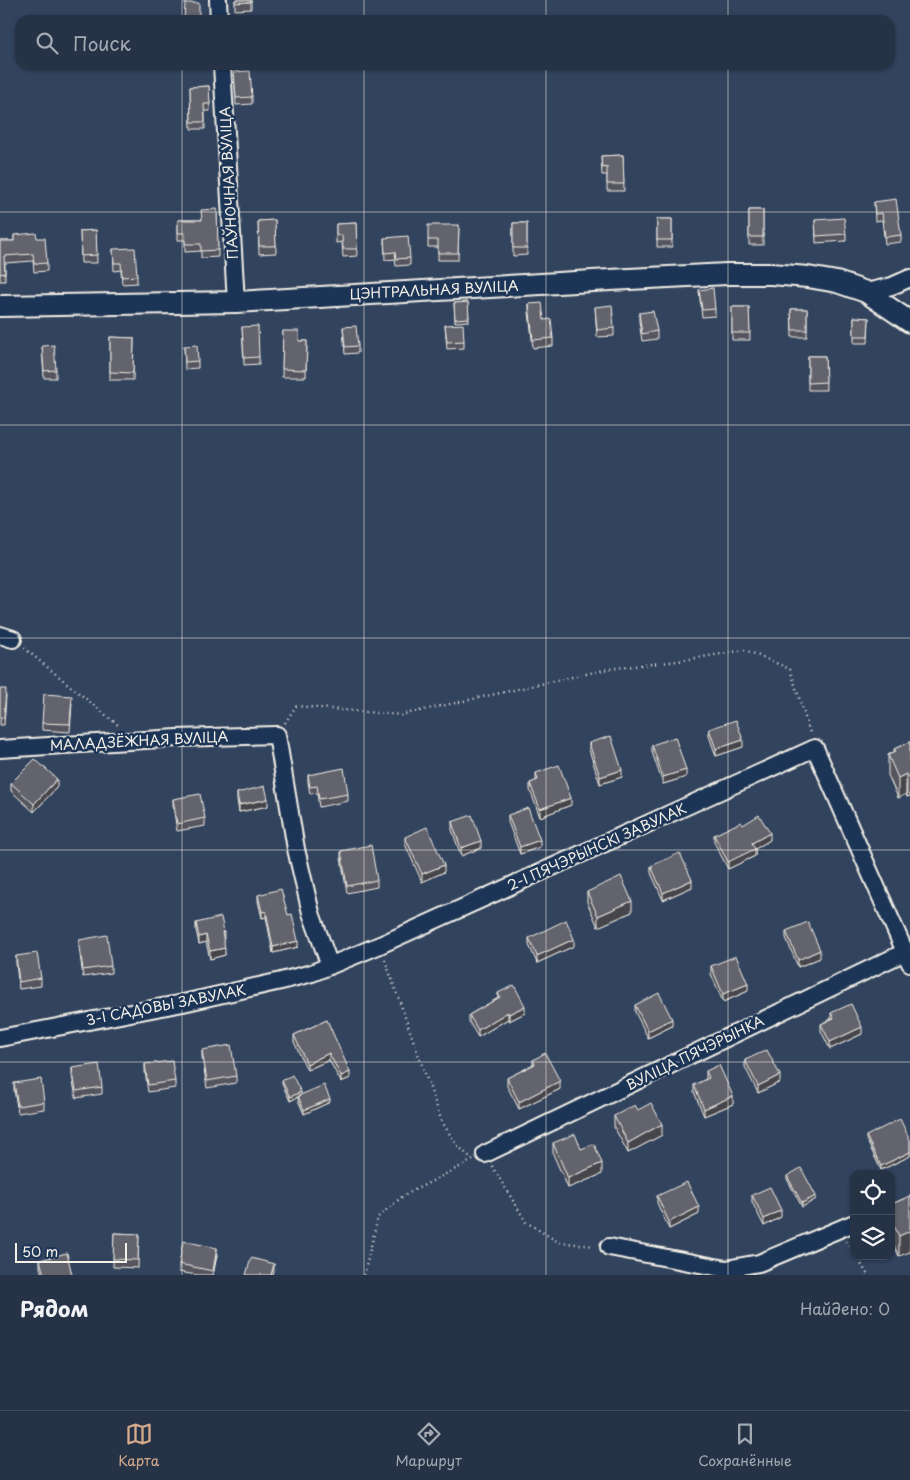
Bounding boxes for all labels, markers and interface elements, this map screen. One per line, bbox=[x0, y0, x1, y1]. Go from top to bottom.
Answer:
search box bbox=[15, 15, 895, 70]
icon: search bbox=[33, 29, 61, 57]
text: Поиск bbox=[73, 29, 131, 57]
street label: ПАЎНОЧНАЯ ВУЛІЦА bbox=[214, 106, 243, 260]
street label: ЦЭНТРАЛЬНАЯ ВУЛІЦА bbox=[349, 275, 519, 304]
street label: МАЛАДЗЁЖНАЯ ВУЛІЦА bbox=[49, 725, 229, 756]
street label: 2-І ПЯЧЭРЫНСКІ ЗАВУЛАК bbox=[504, 797, 690, 896]
street label: 3-І САДОВЫ ЗАВУЛАК bbox=[84, 979, 248, 1030]
street label: ВУЛІЦА ПЯЧЭРЫНКА bbox=[622, 1010, 768, 1095]
map controls bbox=[850, 1170, 895, 1260]
button: locate bbox=[850, 1170, 895, 1215]
button: layers bbox=[850, 1215, 895, 1260]
scale bar bbox=[15, 1240, 128, 1263]
text: 50 m bbox=[22, 1241, 58, 1262]
text: Рядом bbox=[20, 1292, 88, 1324]
text: Найдено: 0 bbox=[800, 1296, 890, 1320]
tab: Карта bbox=[118, 1420, 159, 1471]
tab: Маршрут bbox=[396, 1420, 462, 1471]
tab: Сохранённые bbox=[698, 1420, 792, 1471]

